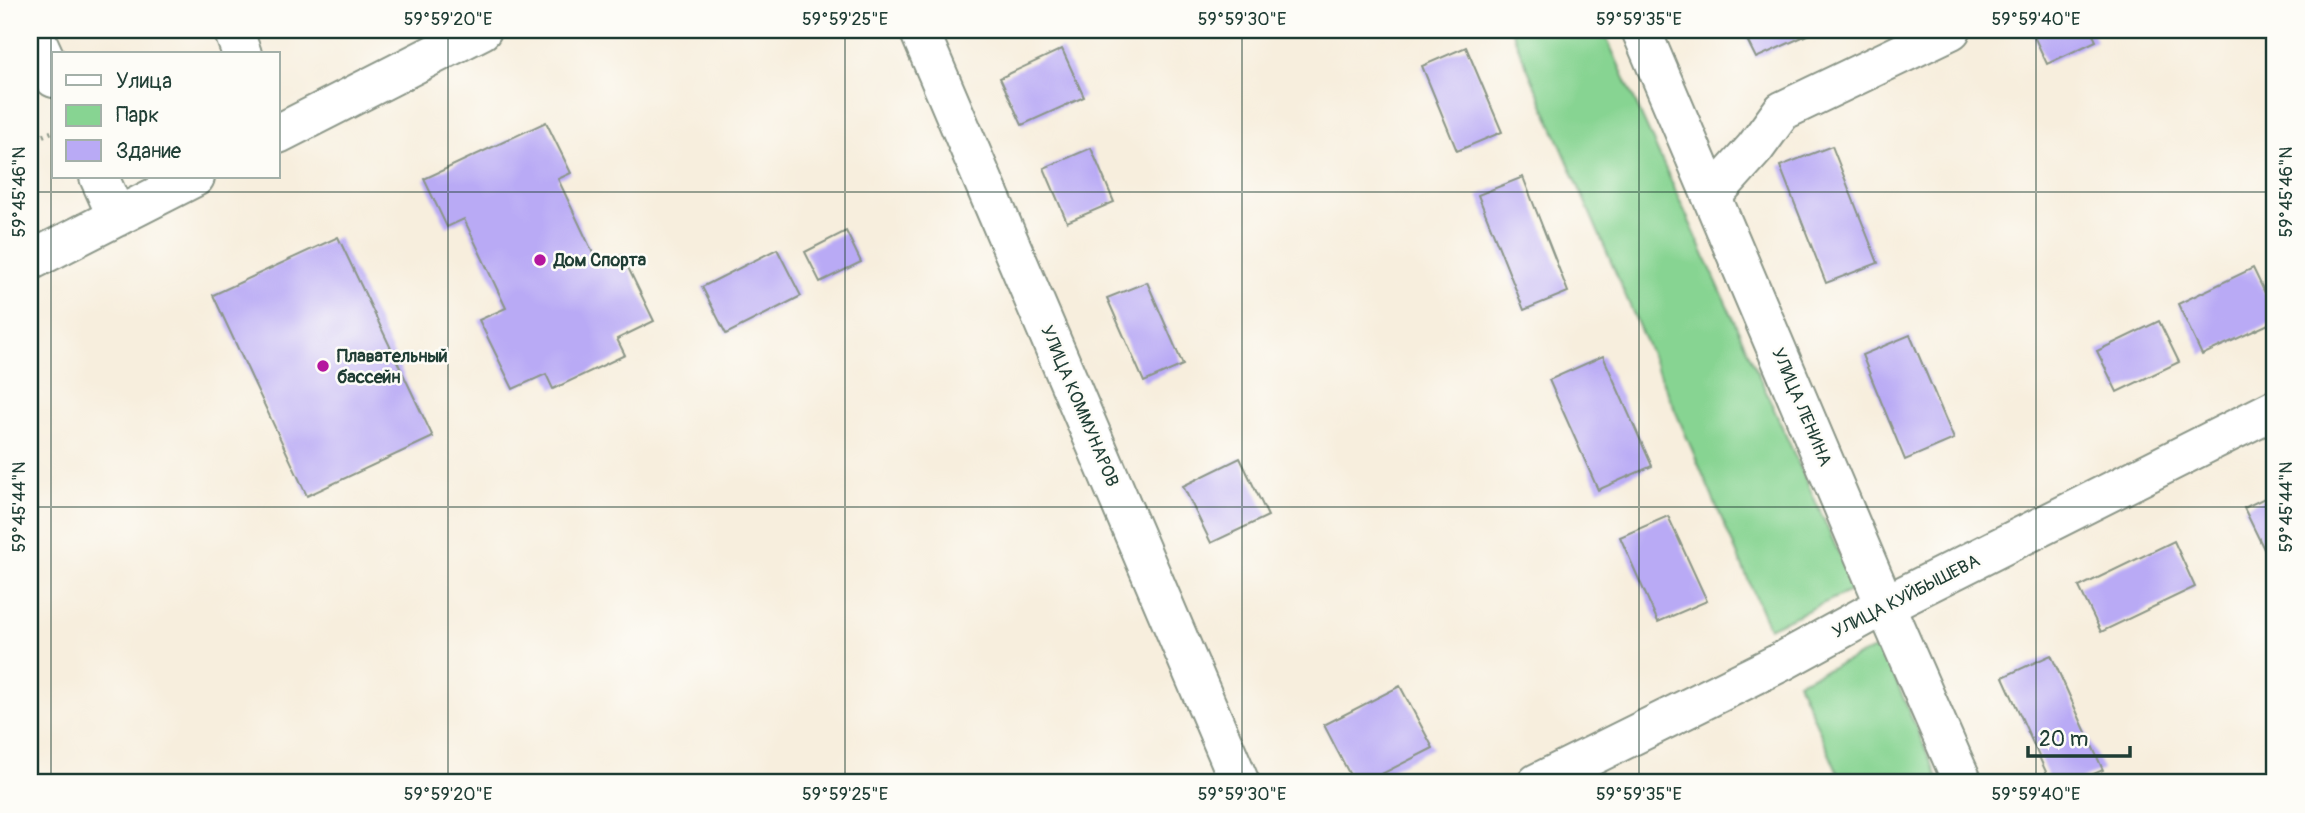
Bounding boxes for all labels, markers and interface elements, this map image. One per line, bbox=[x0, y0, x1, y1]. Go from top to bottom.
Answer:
text: 59°59'20"E bbox=[404, 8, 492, 31]
text: 59°59'25"E bbox=[802, 8, 888, 31]
text: 59°59'30"E bbox=[1198, 8, 1286, 31]
text: 59°59'35"E bbox=[1596, 8, 1682, 31]
text: 59°59'40"E bbox=[1992, 8, 2080, 31]
legend bbox=[52, 52, 280, 178]
text: Улица bbox=[116, 68, 172, 95]
text: Парк bbox=[116, 102, 159, 129]
text: Здание bbox=[116, 138, 182, 165]
text: 59°45'46"N bbox=[8, 146, 31, 238]
text: 59°45'46"N bbox=[2275, 146, 2298, 238]
place label: Дом Спорта bbox=[553, 249, 647, 272]
marker: Дом Спорта bbox=[532, 252, 548, 268]
street label: УЛИЦА КОММУНАРОВ bbox=[1035, 322, 1124, 490]
place label: Плавательный бассейн bbox=[337, 345, 448, 389]
street label: УЛИЦА ЛЕНИНА bbox=[1766, 345, 1837, 470]
marker: Плавательный бассейн bbox=[315, 358, 331, 374]
text: 59°45'44"N bbox=[8, 461, 31, 553]
text: 59°45'44"N bbox=[2275, 461, 2298, 553]
street label: УЛИЦА КУЙБЫШЕВА bbox=[1829, 549, 1984, 644]
scale bar bbox=[2028, 715, 2130, 759]
text: 20 m bbox=[2039, 726, 2088, 753]
text: 59°59'20"E bbox=[404, 783, 492, 806]
text: 59°59'25"E bbox=[802, 783, 888, 806]
text: 59°59'30"E bbox=[1198, 783, 1286, 806]
text: 59°59'35"E bbox=[1596, 783, 1682, 806]
text: 59°59'40"E bbox=[1992, 783, 2080, 806]

